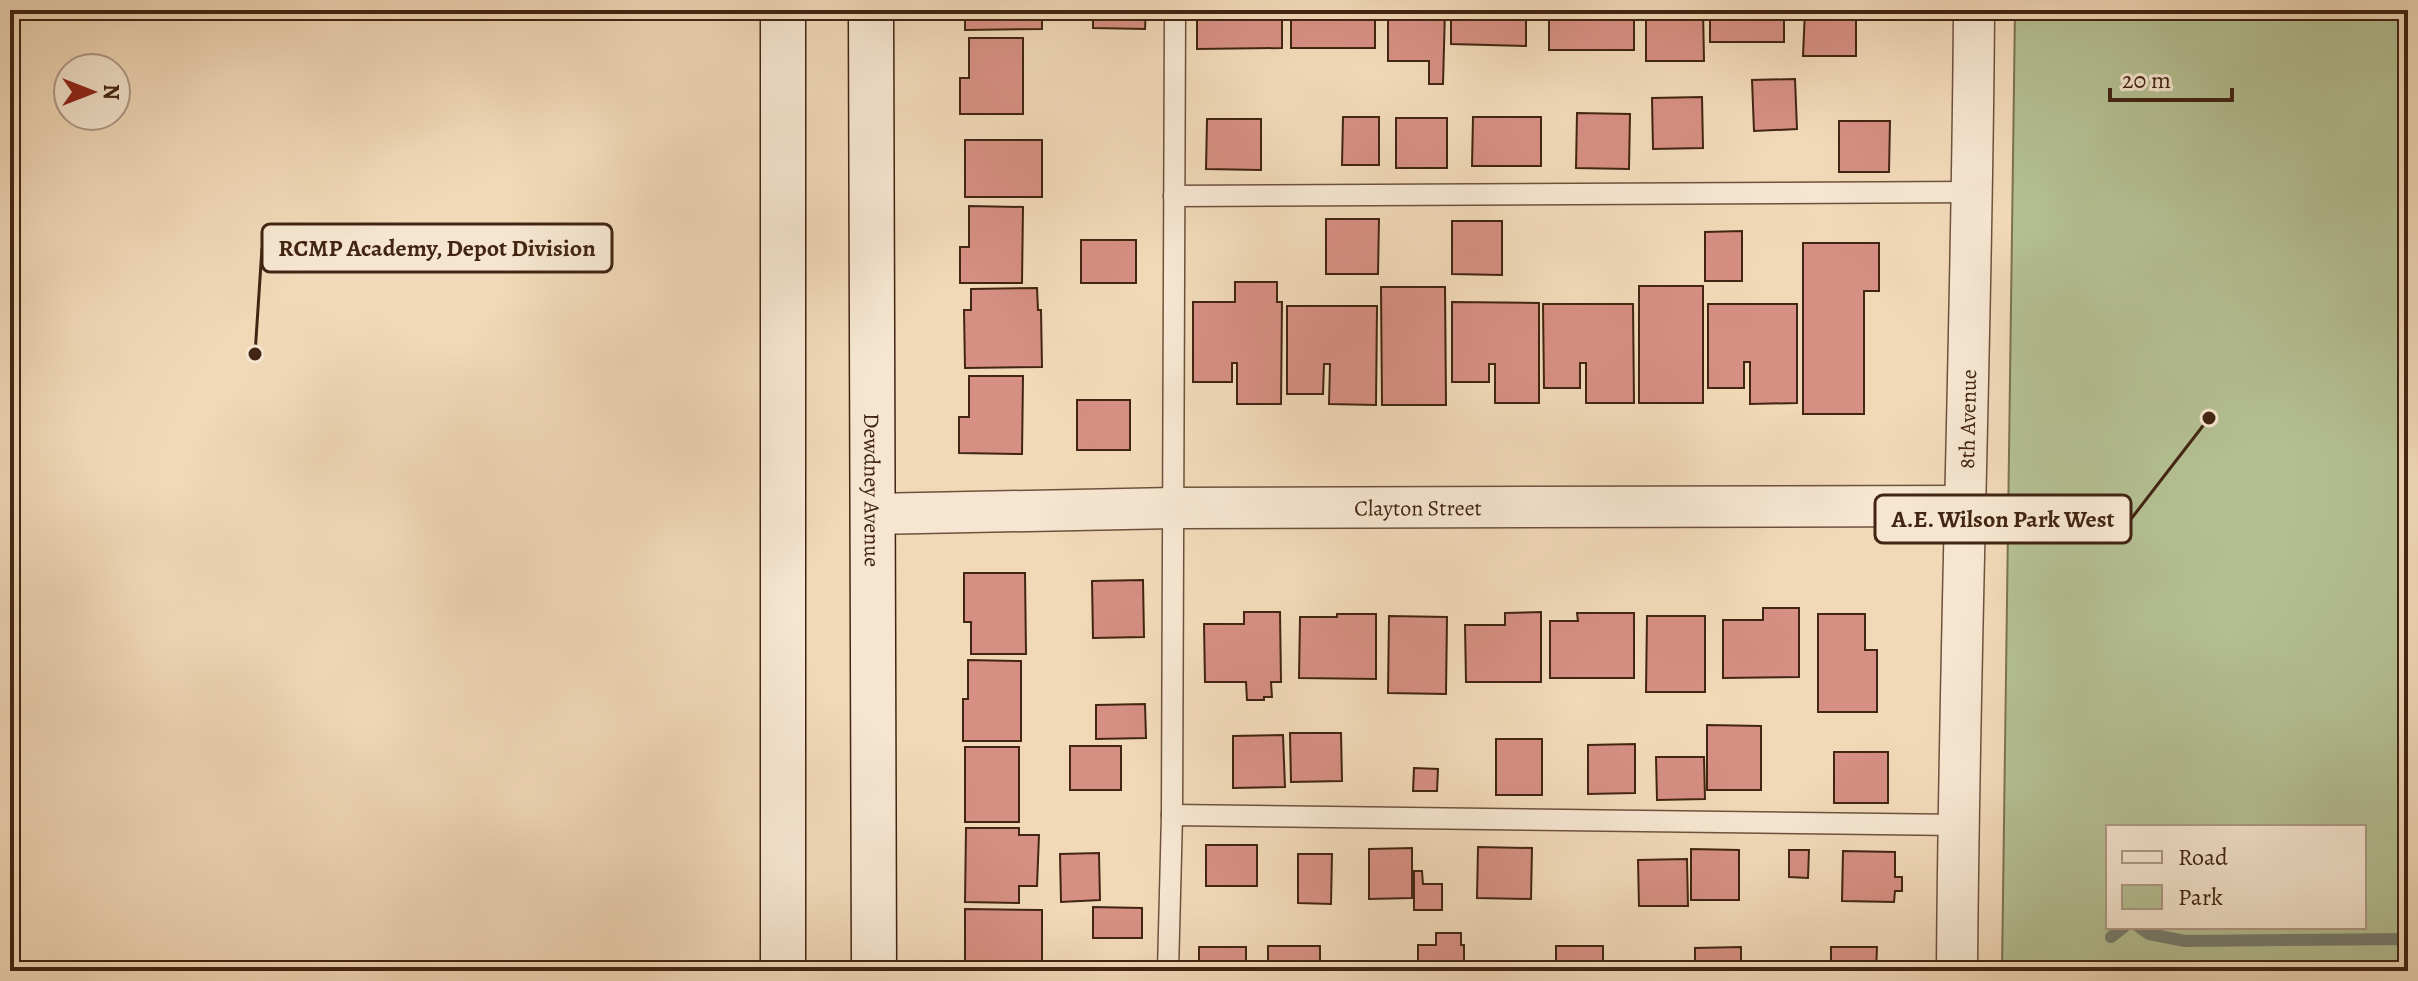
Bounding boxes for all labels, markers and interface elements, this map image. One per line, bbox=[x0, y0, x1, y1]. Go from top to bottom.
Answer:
north arrow bbox=[52, 52, 132, 132]
scale bar bbox=[2110, 52, 2232, 102]
text: 20 m bbox=[2122, 64, 2171, 96]
text: N bbox=[96, 84, 126, 100]
callout: RCMP Academy, Depot Division bbox=[262, 224, 612, 272]
text: RCMP Academy, Depot Division bbox=[278, 232, 596, 264]
street label: 8th Avenue bbox=[1952, 369, 1984, 469]
street label: Dewdney Avenue bbox=[856, 413, 887, 567]
street label: Clayton Street bbox=[1354, 493, 1482, 524]
callout: A.E. Wilson Park West bbox=[1875, 495, 2131, 543]
text: A.E. Wilson Park West bbox=[1891, 503, 2114, 535]
legend bbox=[2106, 825, 2366, 929]
text: Road bbox=[2178, 841, 2228, 873]
text: Park bbox=[2178, 881, 2223, 913]

